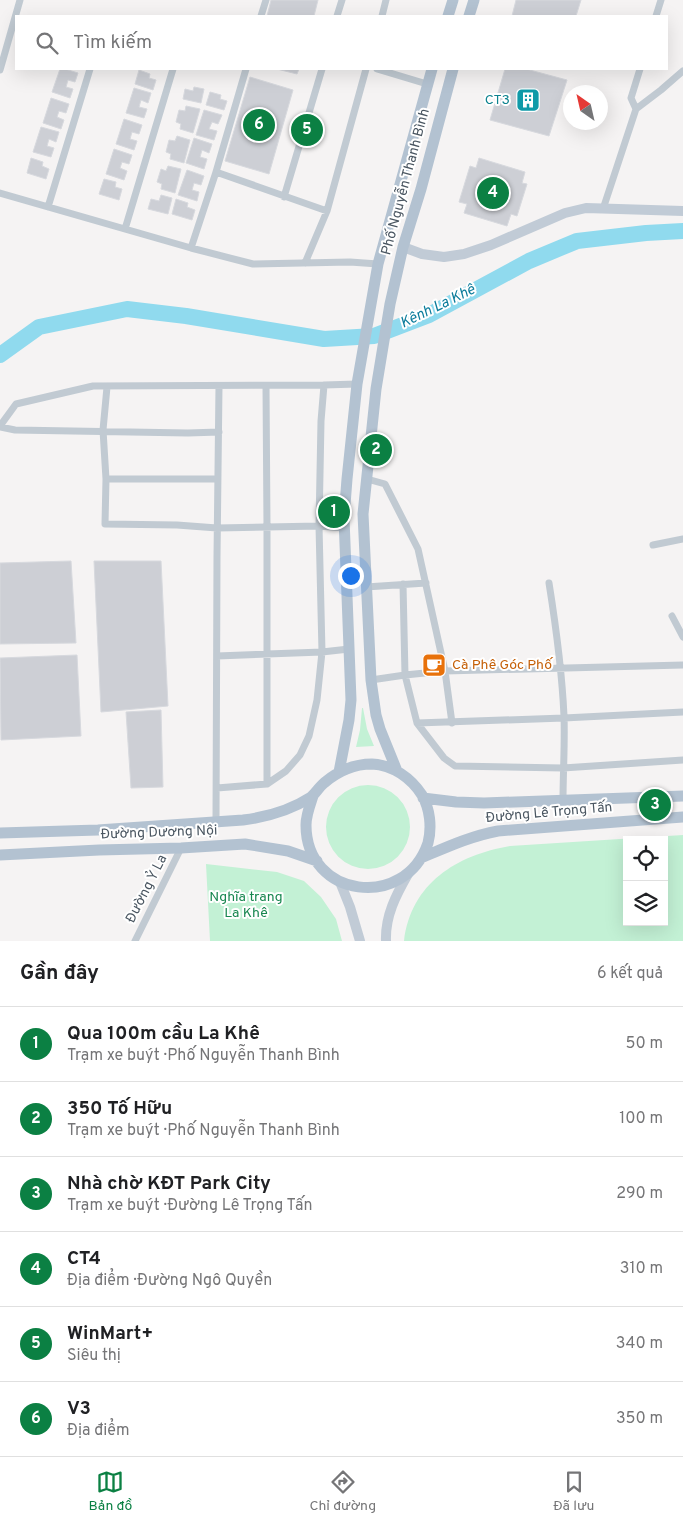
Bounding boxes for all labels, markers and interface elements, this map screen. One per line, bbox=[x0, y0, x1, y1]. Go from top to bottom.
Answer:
search box bbox=[15, 15, 668, 70]
icon: search bbox=[33, 29, 61, 57]
text: Tìm kiếm bbox=[73, 31, 152, 55]
north arrow bbox=[563, 85, 608, 130]
building icon: CT3 bbox=[515, 87, 541, 113]
place label: CT3 bbox=[485, 92, 510, 109]
pin: 6 bbox=[243, 106, 275, 144]
street label: Phố Nguyễn Thanh Bình bbox=[377, 107, 434, 257]
pin: 5 bbox=[291, 111, 323, 149]
pin: 4 bbox=[477, 174, 509, 212]
water label: Kênh La Khê bbox=[397, 280, 480, 333]
pin: 2 bbox=[360, 431, 392, 469]
pin: 1 bbox=[318, 493, 350, 531]
your location bbox=[338, 563, 364, 589]
cafe icon: Cà Phê Góc Phố bbox=[421, 652, 447, 678]
place label: Cà Phê Góc Phố bbox=[452, 657, 554, 674]
pin: 3 bbox=[639, 786, 671, 824]
street label: Đường Lê Trọng Tấn bbox=[485, 799, 613, 827]
street label: Đường Dương Nội bbox=[100, 822, 218, 844]
map controls bbox=[623, 836, 668, 926]
button: locate bbox=[623, 836, 668, 881]
street label: Đường Ỷ La bbox=[123, 852, 171, 926]
button: layers bbox=[623, 881, 668, 926]
park label: Nghĩa trang La Khê bbox=[209, 889, 283, 922]
text: Gần đây bbox=[20, 960, 99, 987]
text: 6 kết quả bbox=[597, 964, 663, 984]
text: Qua 100m cầu La Khê bbox=[67, 1022, 260, 1046]
text: 1 bbox=[33, 1034, 39, 1054]
text: 50 m bbox=[626, 1034, 663, 1054]
text: Trạm xe buýt · Phố Nguyễn Thanh Bình bbox=[67, 1046, 340, 1066]
text: 350 Tố Hữu bbox=[67, 1097, 172, 1121]
text: 2 bbox=[31, 1109, 41, 1129]
text: 100 m bbox=[619, 1109, 663, 1129]
text: Trạm xe buýt · Phố Nguyễn Thanh Bình bbox=[67, 1121, 340, 1141]
text: Nhà chờ KĐT Park City bbox=[67, 1172, 271, 1196]
text: 3 bbox=[31, 1184, 41, 1204]
text: 290 m bbox=[616, 1184, 663, 1204]
text: Trạm xe buýt · Đường Lê Trọng Tấn bbox=[67, 1196, 312, 1216]
text: CT4 bbox=[67, 1247, 101, 1271]
text: 4 bbox=[31, 1259, 41, 1279]
text: 310 m bbox=[620, 1259, 663, 1279]
text: Địa điểm · Đường Ngô Quyền bbox=[67, 1271, 272, 1291]
text: WinMart+ bbox=[67, 1322, 153, 1346]
text: 5 bbox=[31, 1334, 41, 1354]
text: 340 m bbox=[616, 1334, 663, 1354]
text: Siêu thị bbox=[67, 1346, 121, 1366]
text: V3 bbox=[67, 1397, 91, 1421]
text: 6 bbox=[31, 1409, 41, 1429]
text: 350 m bbox=[616, 1409, 663, 1429]
text: Địa điểm bbox=[67, 1421, 130, 1441]
tab: Bản đồ bbox=[89, 1468, 132, 1515]
tab: Chỉ đường bbox=[309, 1468, 376, 1515]
tab: Đã lưu bbox=[553, 1468, 594, 1515]

